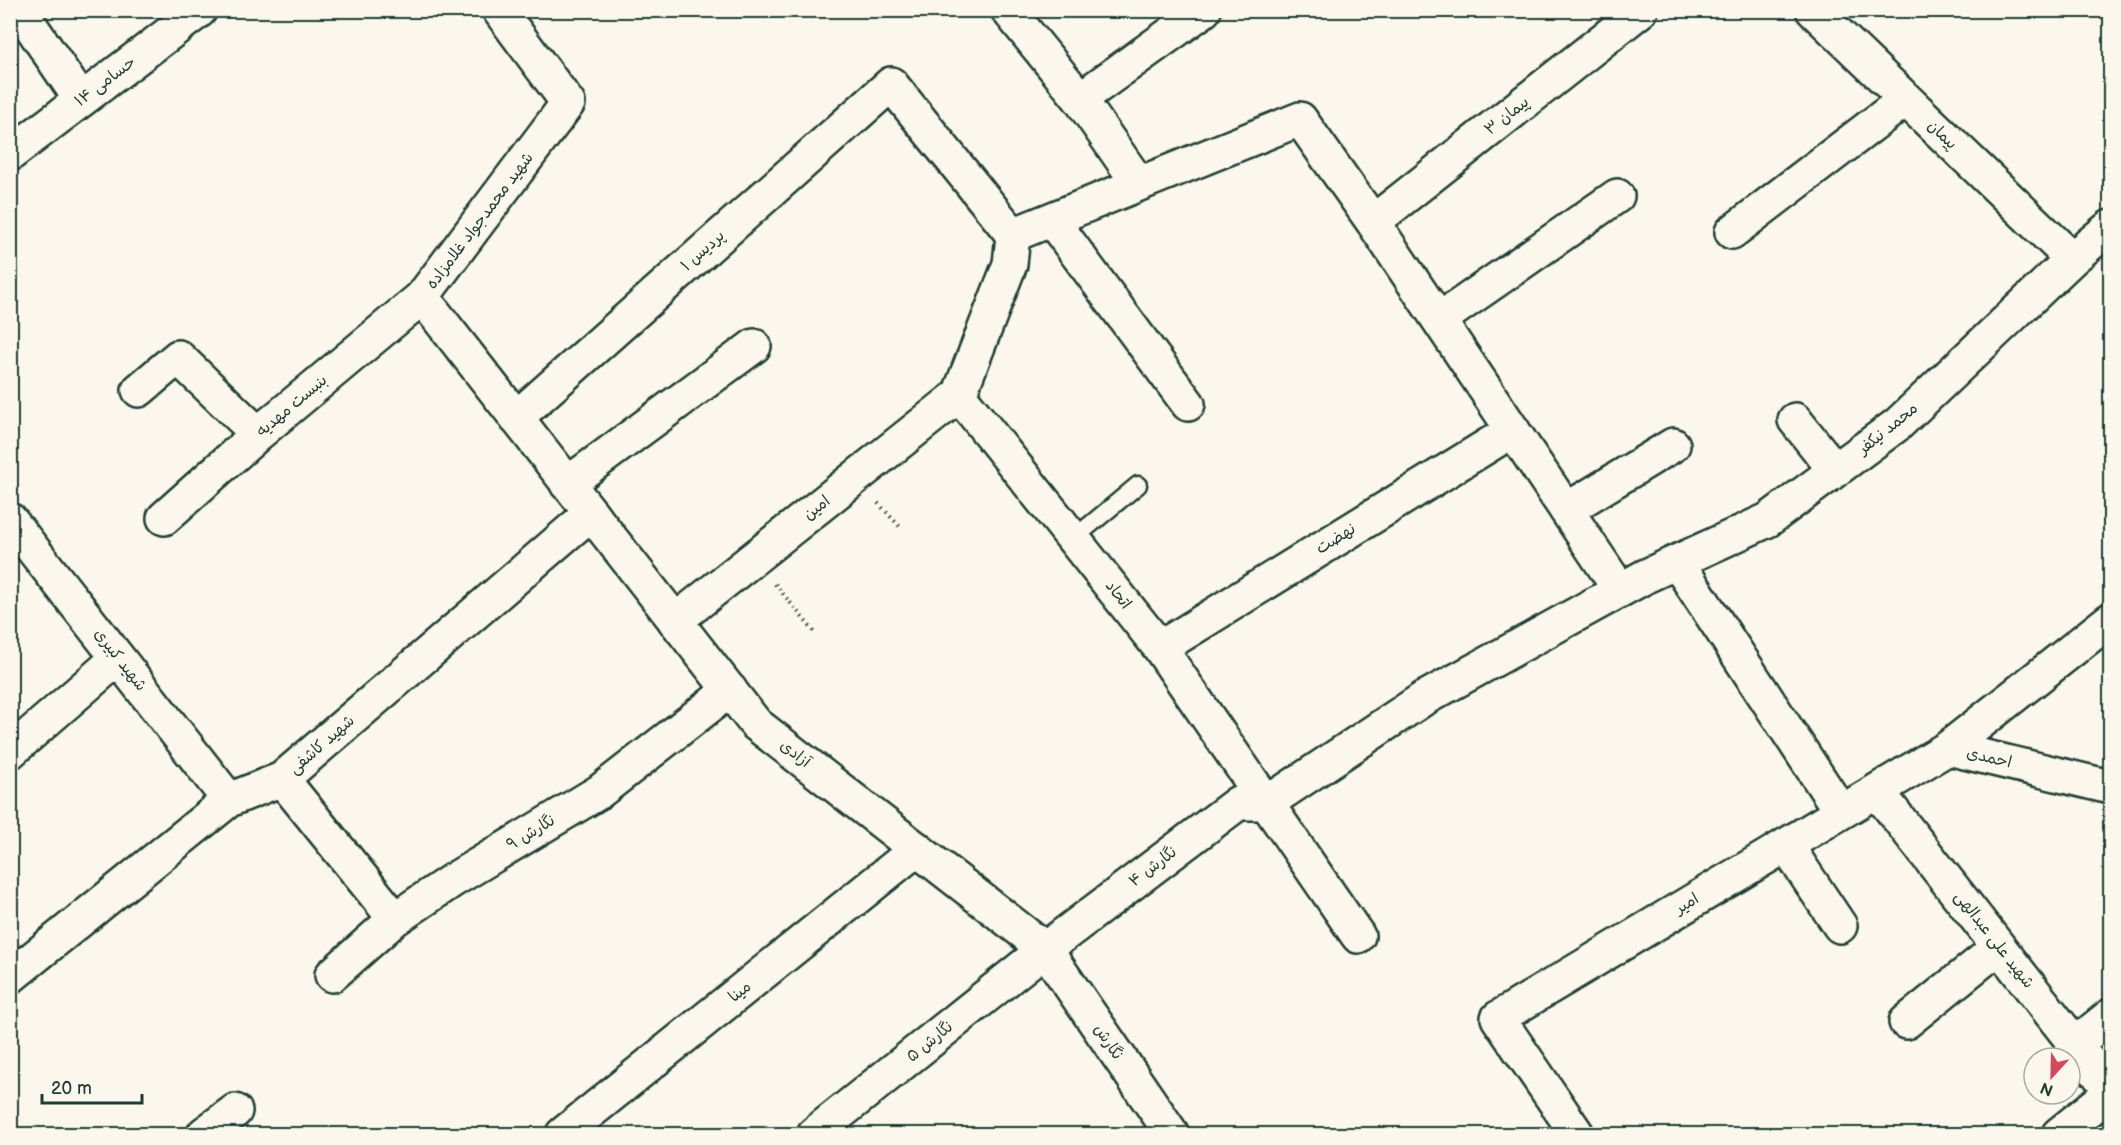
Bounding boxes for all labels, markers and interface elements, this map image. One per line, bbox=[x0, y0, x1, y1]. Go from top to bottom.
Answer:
street label: حسامی ۱۴ bbox=[71, 53, 139, 111]
street label: پیمان ۳ bbox=[1481, 93, 1533, 139]
street label: پیمان bbox=[1923, 116, 1961, 154]
street label: شهید محمدجواد غلامزاده bbox=[422, 149, 538, 293]
street label: پردیس ۱ bbox=[677, 226, 729, 276]
street label: بنبست مهدیه bbox=[253, 371, 331, 441]
street label: محمد نیکفر bbox=[1853, 399, 1922, 460]
street label: امین bbox=[800, 492, 834, 524]
street label: نهضت bbox=[1313, 520, 1359, 558]
street label: اتحاد bbox=[1101, 577, 1135, 613]
street label: شهید کبیری bbox=[90, 625, 150, 695]
street label: شهید کاشفی bbox=[285, 711, 359, 779]
street label: آزادی bbox=[776, 736, 815, 773]
street label: احمدی bbox=[1965, 744, 2013, 772]
street label: نگارش ۹ bbox=[503, 810, 559, 855]
street label: نگارش ۴ bbox=[1125, 842, 1181, 891]
street label: شهید علی عبدالهی bbox=[1950, 888, 2038, 992]
street label: امیر bbox=[1670, 889, 1702, 920]
street label: مینا bbox=[725, 977, 755, 1007]
street label: نگارش ۵ bbox=[902, 1017, 957, 1066]
street label: نگارش bbox=[1089, 1020, 1128, 1063]
north arrow bbox=[2022, 1046, 2082, 1106]
scale bar bbox=[42, 1067, 142, 1105]
text: N bbox=[2038, 1077, 2056, 1100]
text: 20 m bbox=[51, 1078, 92, 1099]

